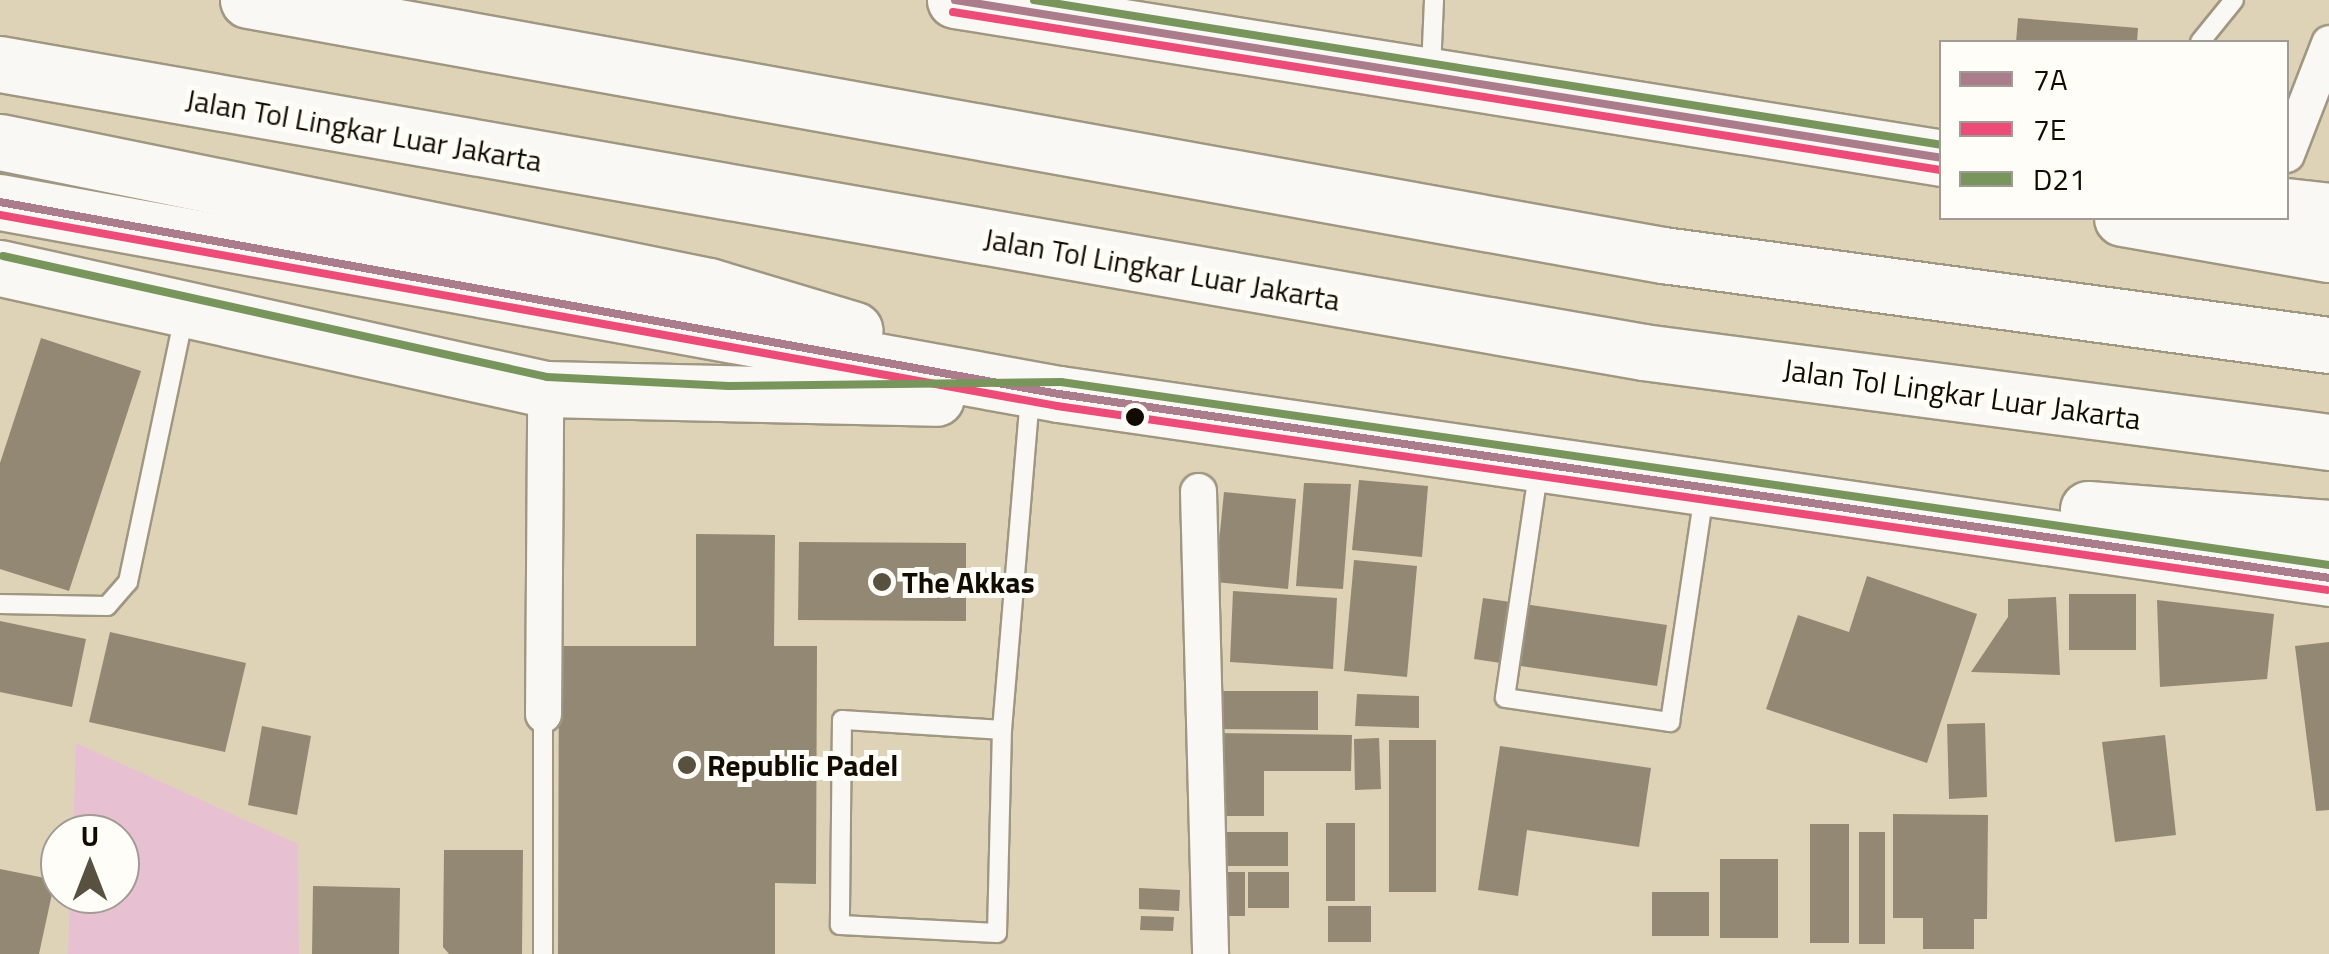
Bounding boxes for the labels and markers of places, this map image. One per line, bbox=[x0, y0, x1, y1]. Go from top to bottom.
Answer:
unlabelled marker bbox=[1125, 407, 1145, 427]
place label: The Akkas bbox=[902, 564, 1035, 600]
marker: The Akkas bbox=[871, 571, 893, 593]
place label: Republic Padel bbox=[707, 747, 898, 783]
marker: Republic Padel bbox=[676, 754, 698, 776]

